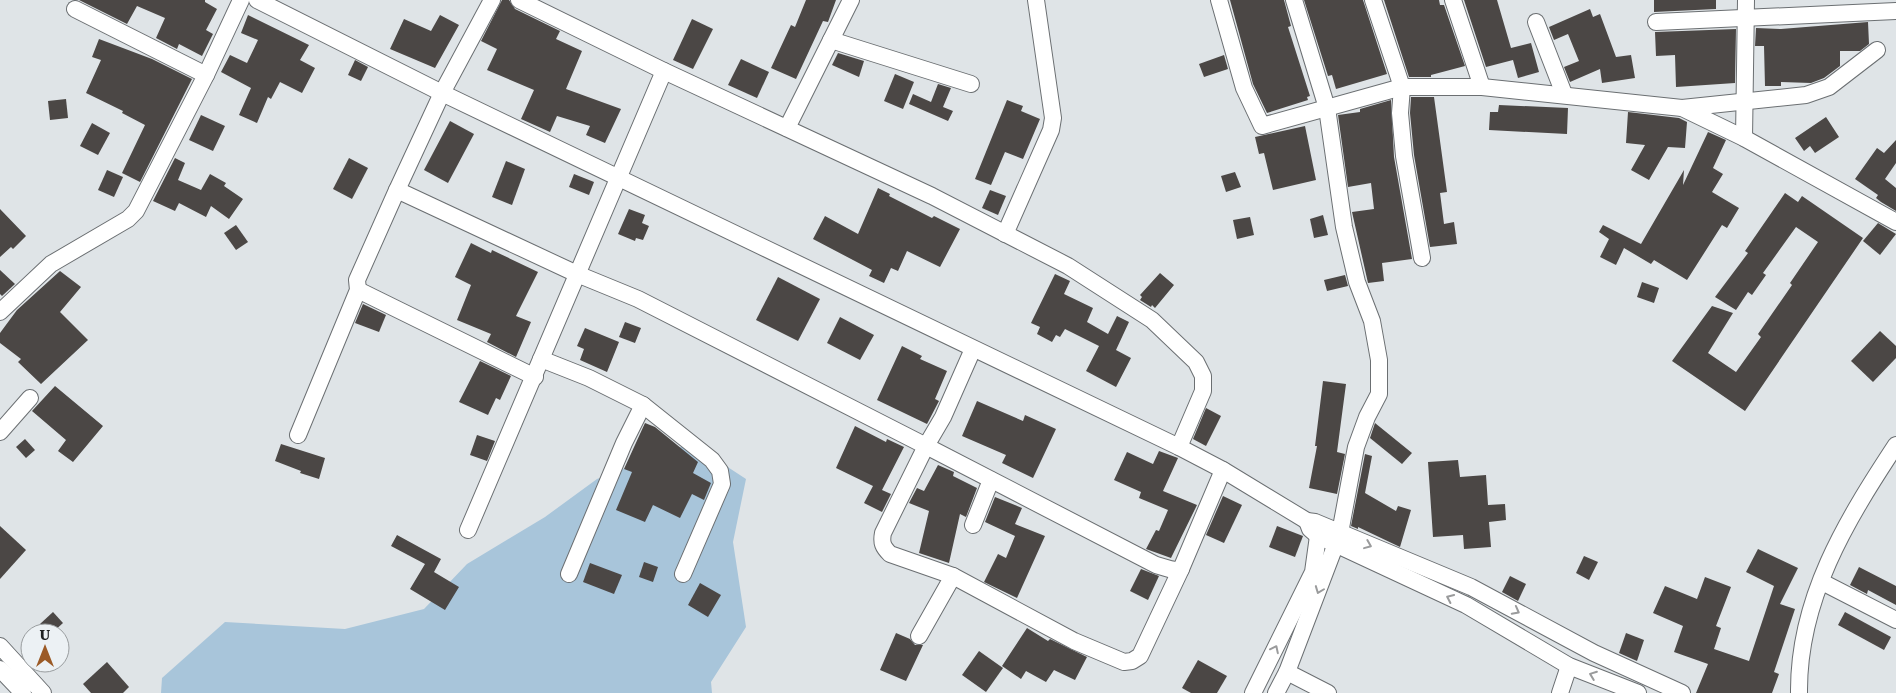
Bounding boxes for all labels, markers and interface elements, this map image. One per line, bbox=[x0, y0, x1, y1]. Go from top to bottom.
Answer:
one-way arrow bbox=[1363, 539, 1372, 549]
one-way arrow bbox=[1314, 585, 1324, 593]
one-way arrow bbox=[1446, 594, 1455, 604]
one-way arrow bbox=[1511, 605, 1520, 615]
north arrow bbox=[20, 623, 70, 673]
text: U bbox=[40, 627, 51, 643]
one-way arrow bbox=[1268, 646, 1278, 655]
one-way arrow bbox=[1589, 671, 1598, 681]

